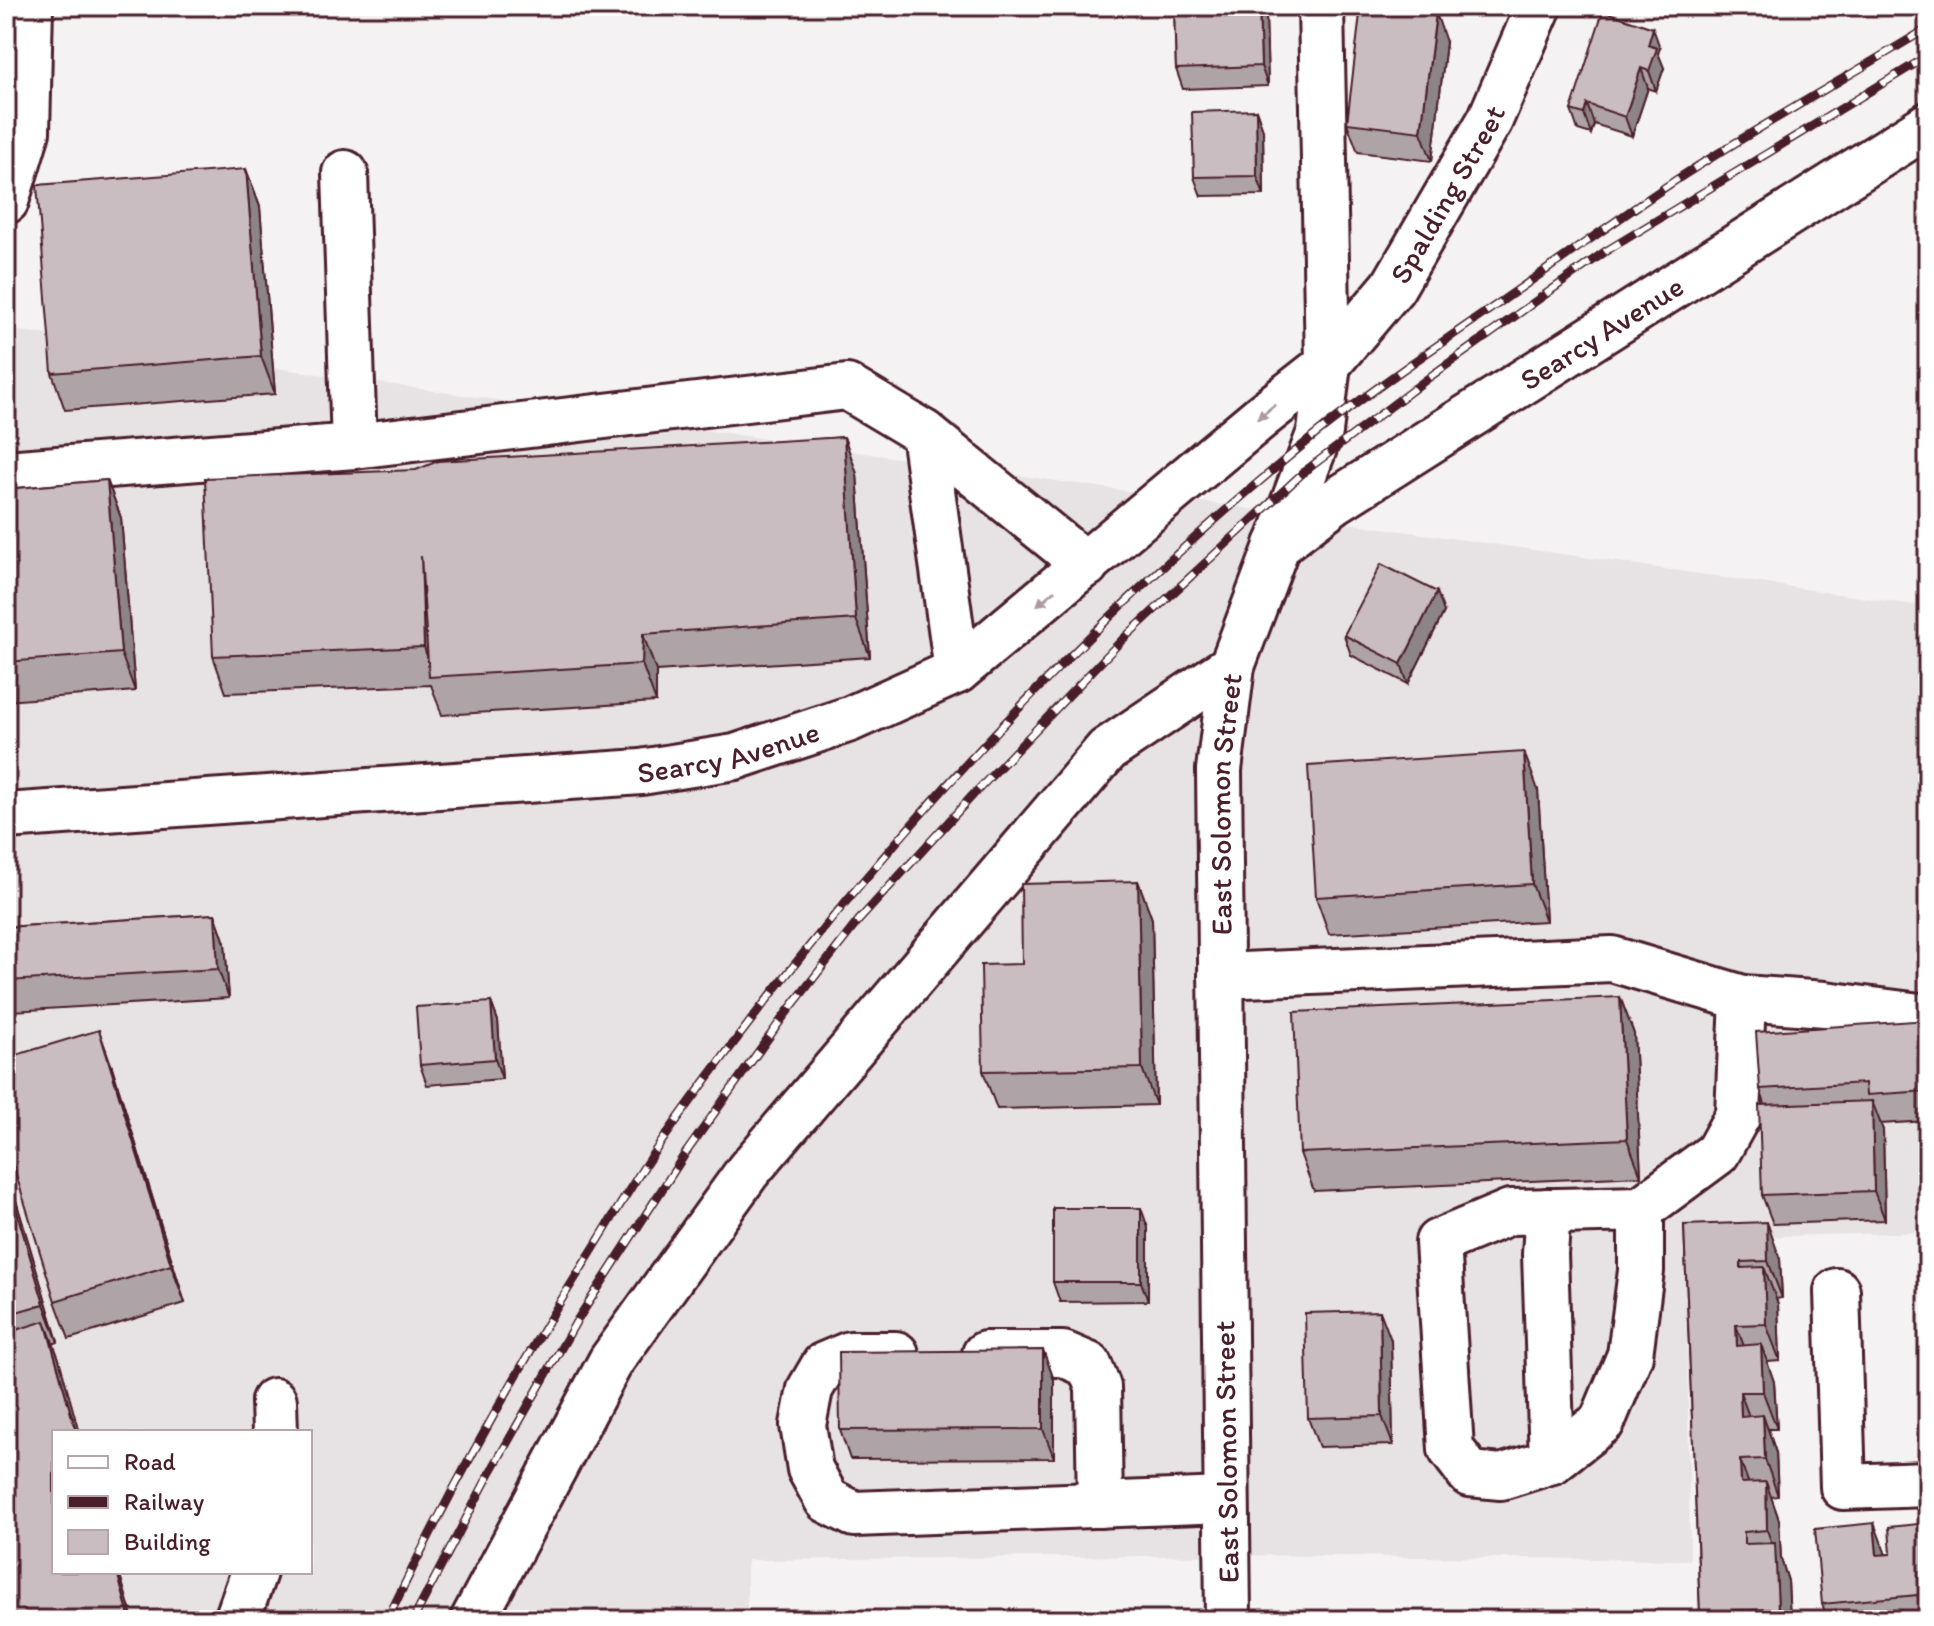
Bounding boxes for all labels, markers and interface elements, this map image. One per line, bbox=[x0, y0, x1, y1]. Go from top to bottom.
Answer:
street label: Spalding Street bbox=[1381, 100, 1513, 290]
street label: Searcy Avenue bbox=[1513, 267, 1690, 398]
one-way arrow bbox=[1256, 403, 1276, 420]
one-way arrow bbox=[1036, 589, 1056, 606]
street label: East Solomon Street bbox=[1200, 671, 1249, 936]
street label: Searcy Avenue bbox=[634, 712, 824, 791]
street label: East Solomon Street bbox=[1205, 1320, 1247, 1584]
legend bbox=[52, 1430, 312, 1574]
text: Road bbox=[124, 1447, 176, 1476]
text: Railway bbox=[124, 1487, 205, 1516]
text: Building bbox=[124, 1527, 211, 1556]

